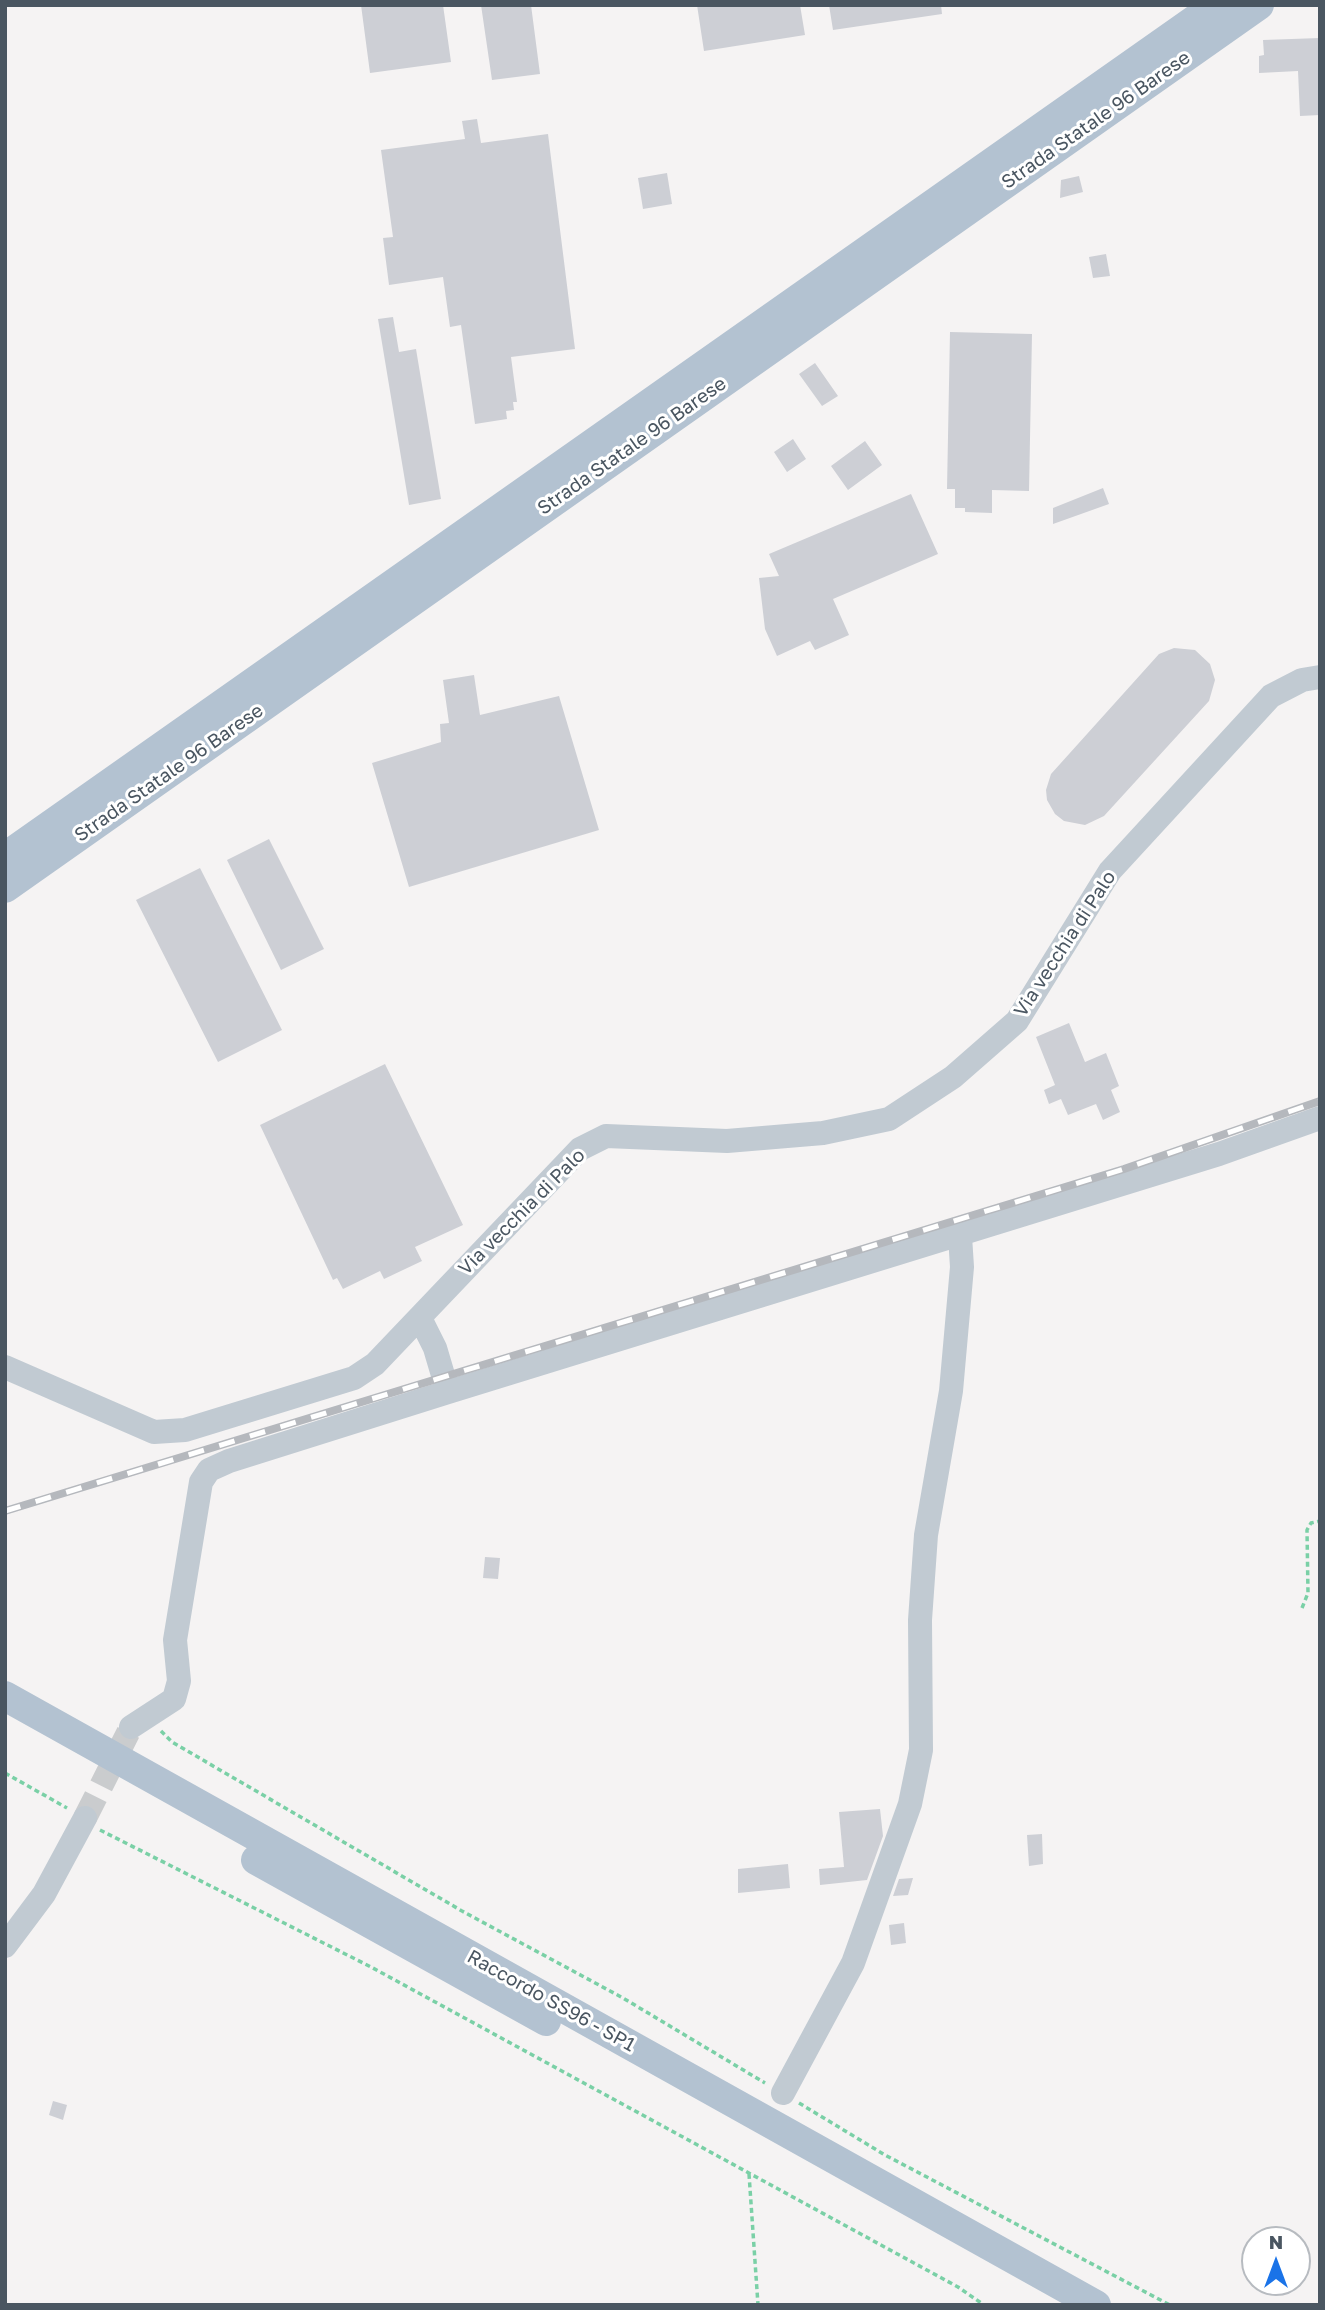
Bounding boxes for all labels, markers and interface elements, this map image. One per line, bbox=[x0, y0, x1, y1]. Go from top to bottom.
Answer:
street label: Strada Statale 96 Barese bbox=[997, 46, 1195, 194]
street label: Strada Statale 96 Barese bbox=[533, 372, 731, 520]
street label: Strada Statale 96 Barese bbox=[70, 699, 268, 847]
street label: Via vecchia di Palo bbox=[1009, 867, 1121, 1021]
street label: Via vecchia di Palo bbox=[454, 1144, 590, 1280]
street label: Raccordo SS96 - SP1 bbox=[463, 1945, 639, 2057]
north arrow bbox=[1241, 2226, 1311, 2296]
text: N bbox=[1269, 2230, 1283, 2253]

